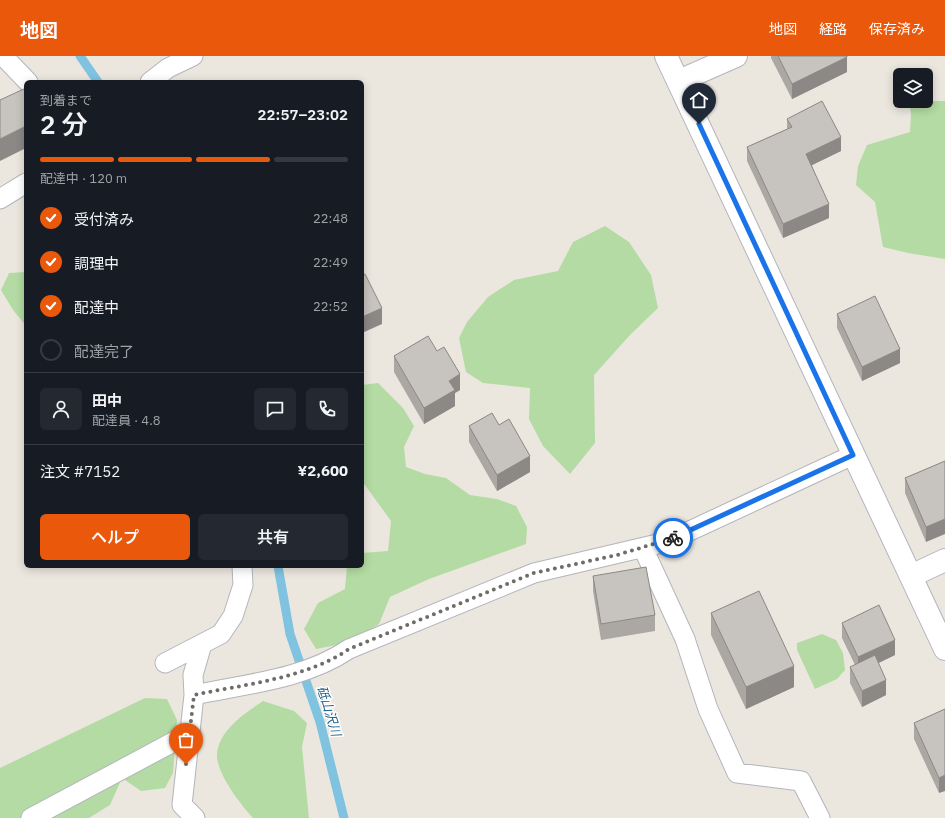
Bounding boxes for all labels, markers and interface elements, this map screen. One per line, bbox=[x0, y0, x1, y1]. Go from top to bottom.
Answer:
text: 地図 bbox=[20, 18, 58, 42]
text: 地図 bbox=[769, 20, 797, 38]
text: 経路 bbox=[819, 20, 847, 38]
text: 保存済み bbox=[869, 20, 925, 38]
map controls bbox=[893, 68, 933, 108]
button: layers bbox=[893, 68, 933, 108]
pin bbox=[682, 83, 716, 124]
icon: home bbox=[688, 89, 710, 111]
text: 到着まで bbox=[40, 92, 92, 109]
text: 22:57–23:02 bbox=[258, 105, 348, 124]
text: 2 分 bbox=[40, 107, 88, 141]
text: 配達中 · 120 m bbox=[40, 170, 127, 187]
icon: check bbox=[40, 207, 62, 229]
text: 受付済み bbox=[74, 210, 134, 229]
text: 22:48 bbox=[313, 210, 348, 227]
icon: check bbox=[40, 251, 62, 273]
text: 調理中 bbox=[74, 254, 119, 273]
text: 22:49 bbox=[313, 254, 348, 271]
icon: check bbox=[40, 295, 62, 317]
text: 配達中 bbox=[74, 298, 119, 317]
text: 22:52 bbox=[313, 298, 348, 315]
text: 配達完了 bbox=[74, 342, 134, 361]
button: person bbox=[40, 388, 82, 430]
button: chat bbox=[254, 388, 296, 430]
button: phone bbox=[306, 388, 348, 430]
text: 田中 bbox=[92, 391, 122, 410]
text: 配達員 · 4.8 bbox=[92, 412, 161, 429]
text: ¥2,600 bbox=[298, 461, 348, 480]
text: 注文 #7152 bbox=[40, 462, 120, 481]
button: ヘルプ bbox=[40, 514, 190, 560]
button: 共有 bbox=[198, 514, 348, 560]
courier bbox=[653, 518, 693, 558]
icon: bike bbox=[662, 527, 684, 549]
water label: 砥山沢川 bbox=[313, 684, 345, 740]
pin bbox=[169, 723, 203, 764]
icon: bag bbox=[175, 729, 197, 751]

